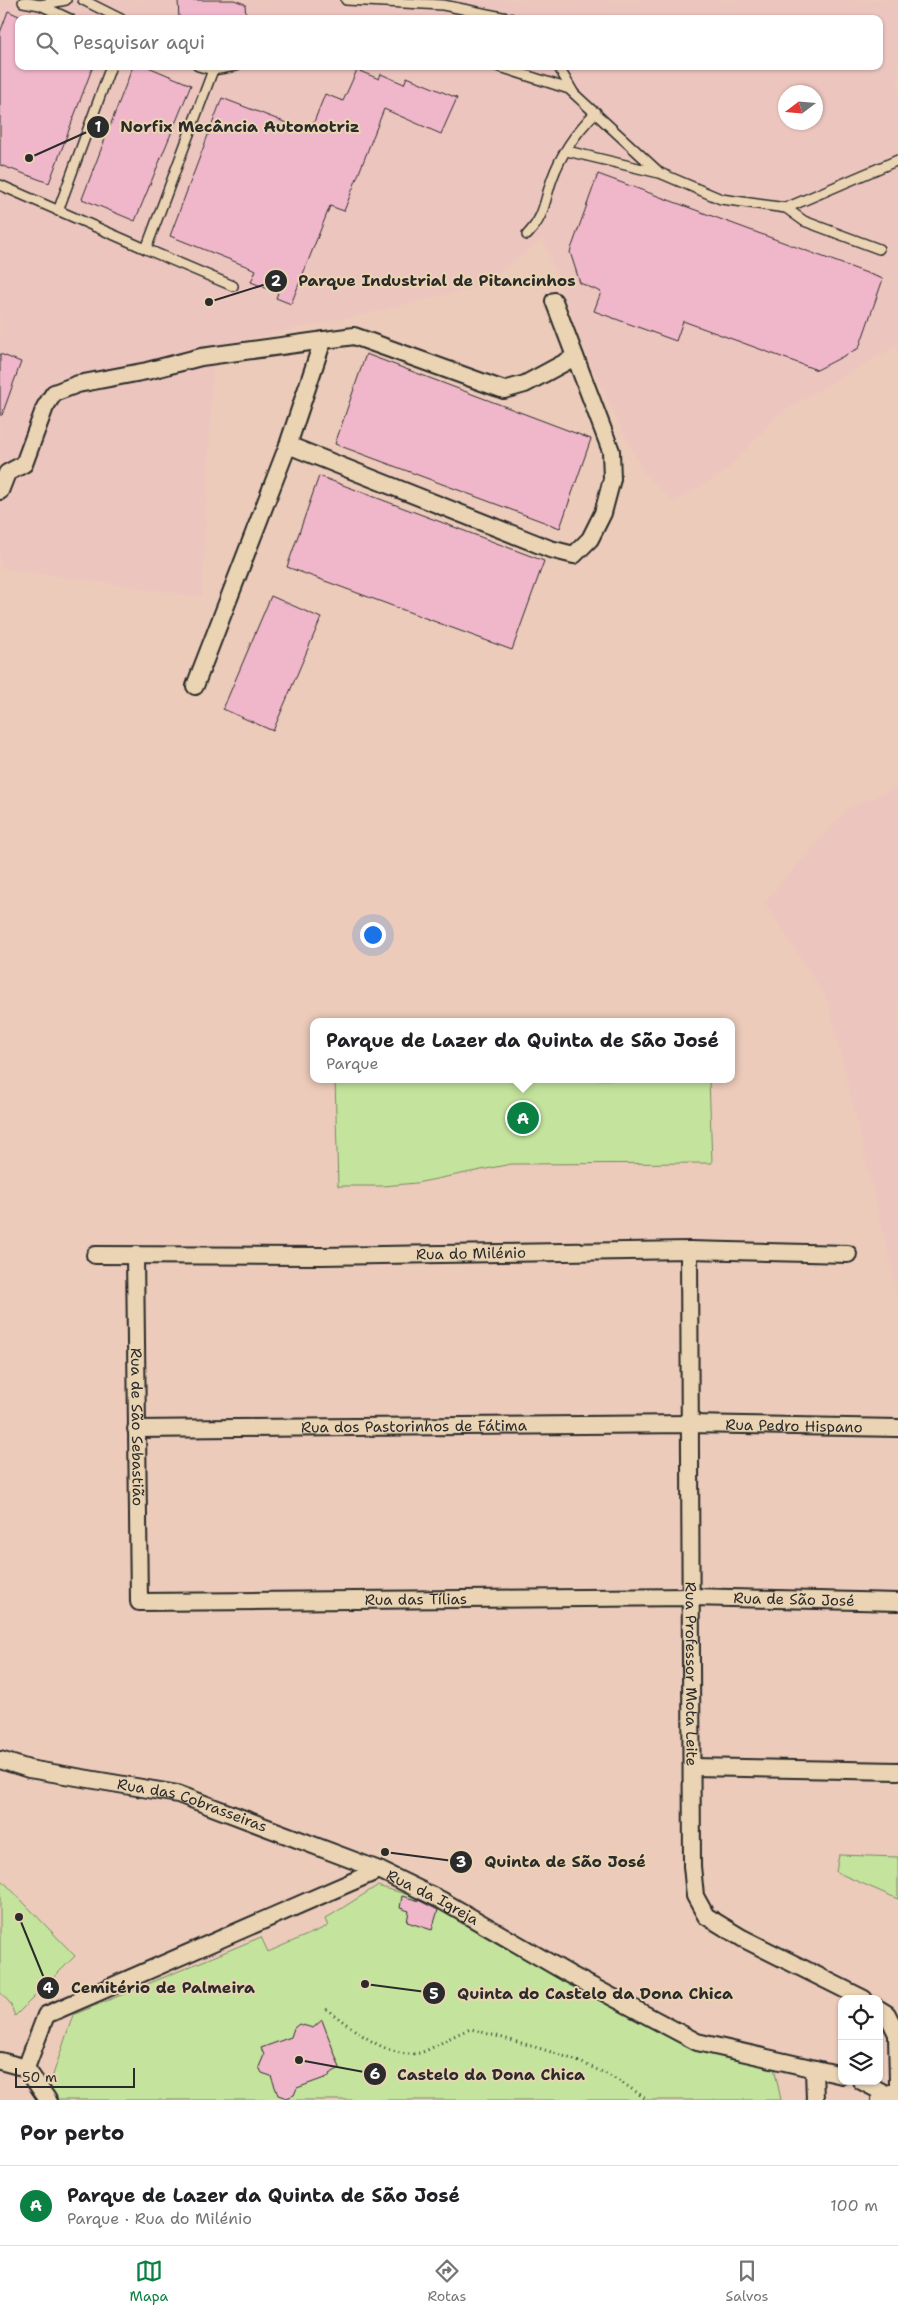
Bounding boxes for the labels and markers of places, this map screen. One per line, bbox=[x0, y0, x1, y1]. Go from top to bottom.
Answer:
callout: Norfix Mecância Automotriz bbox=[86, 111, 370, 142]
callout: Parque Industrial de Pitancinhos bbox=[264, 265, 586, 296]
pin: A bbox=[507, 1099, 539, 1137]
callout: Quinta de São José bbox=[449, 1846, 655, 1877]
callout: Cemitério de Palmeira bbox=[36, 1972, 264, 2003]
callout: Quinta do Castelo da Dona Chica bbox=[422, 1978, 743, 2009]
callout: Castelo da Dona Chica bbox=[362, 2059, 595, 2090]

